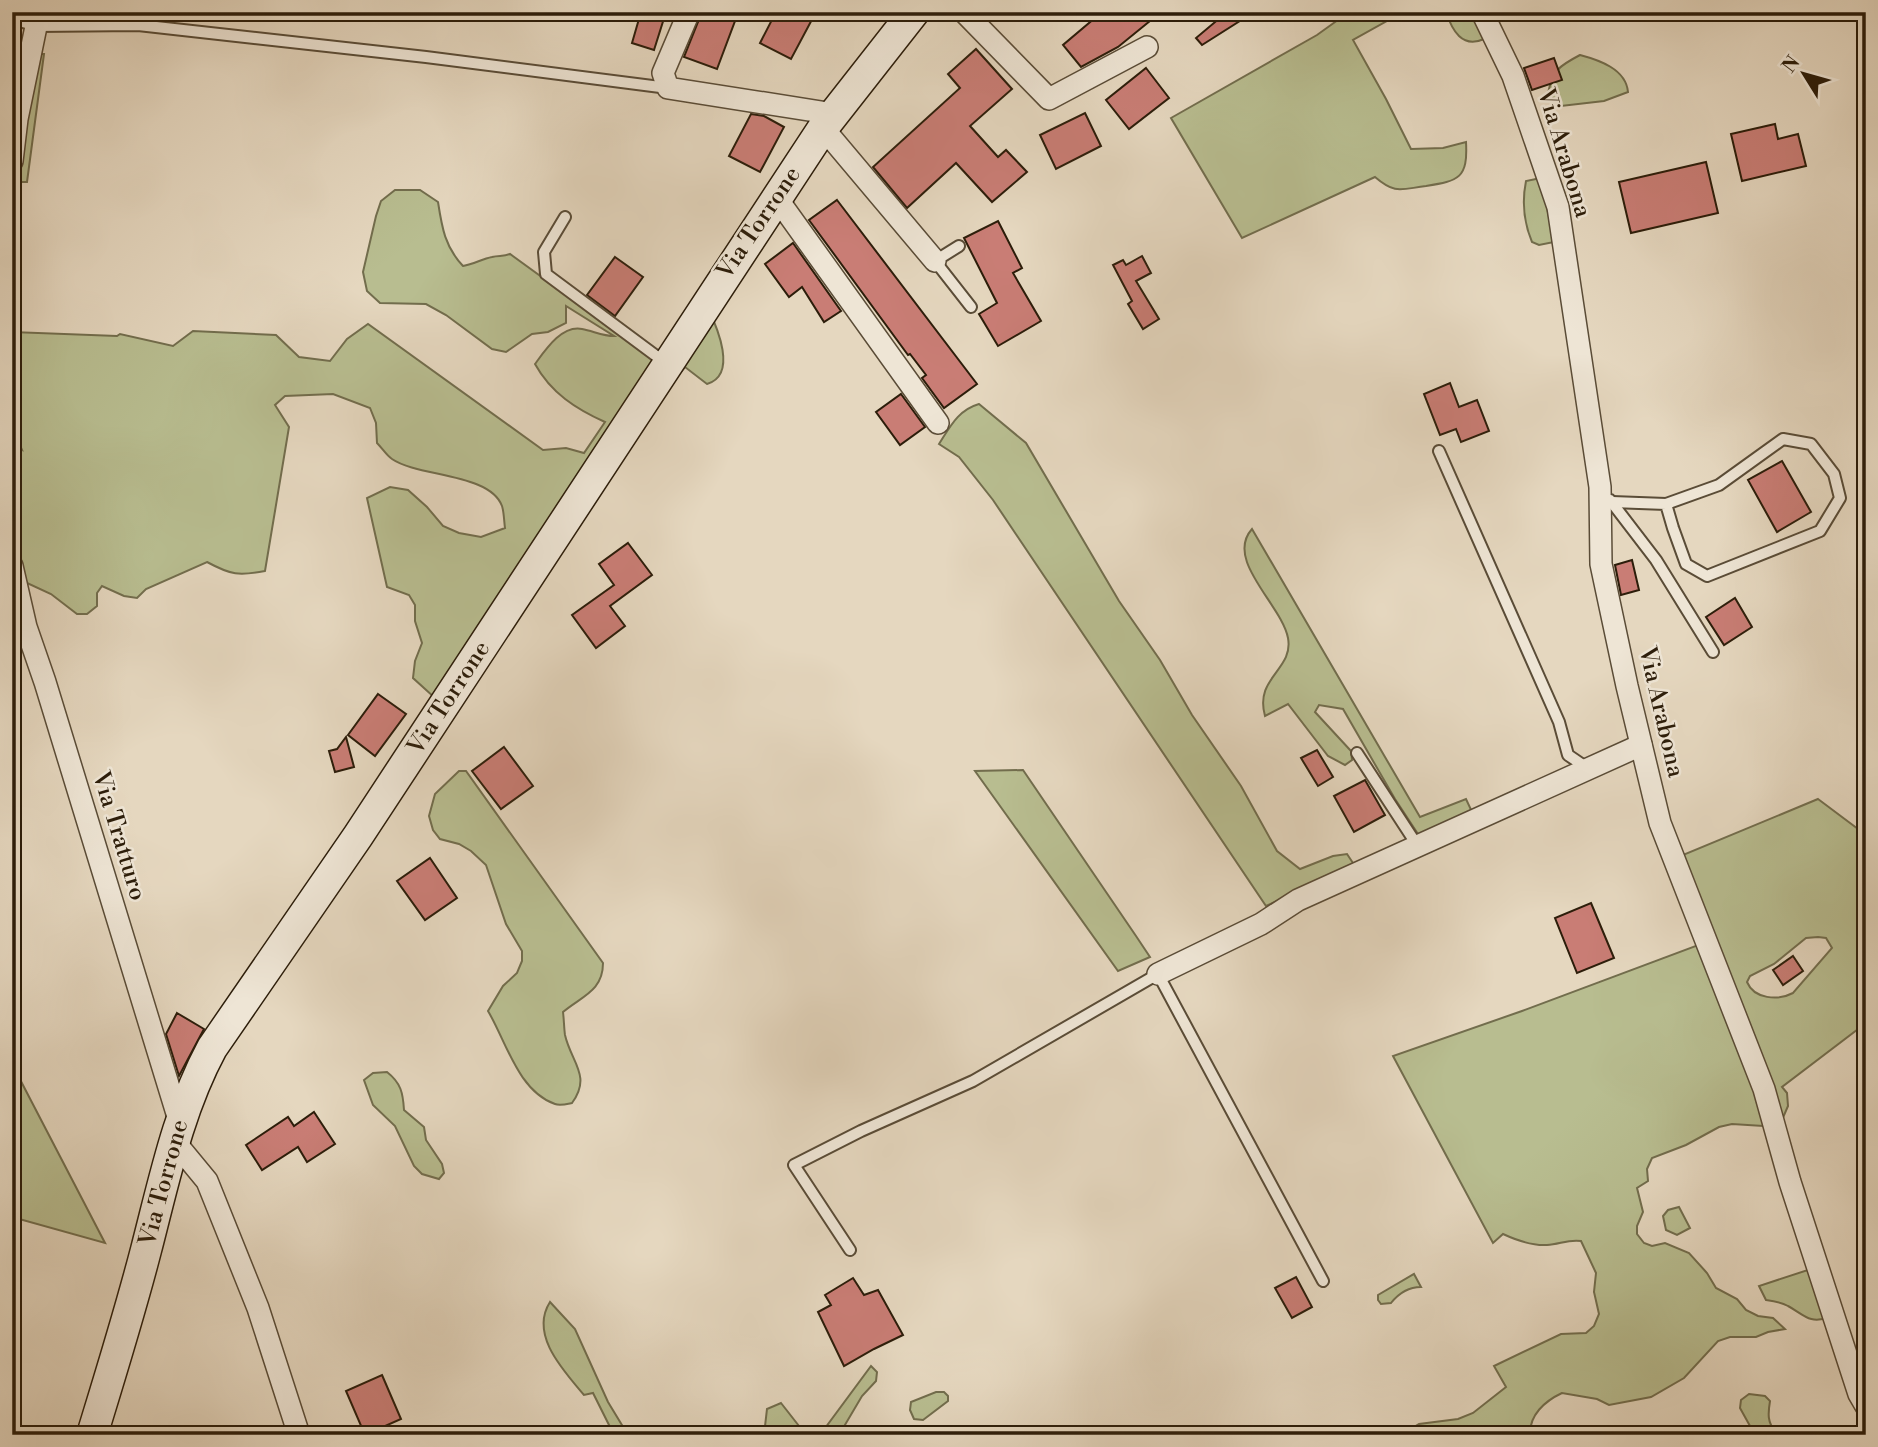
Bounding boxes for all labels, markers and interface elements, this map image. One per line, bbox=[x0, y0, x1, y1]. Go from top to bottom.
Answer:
north arrow bbox=[1770, 38, 1840, 108]
text: N bbox=[1777, 51, 1805, 78]
street label: Via Arabona bbox=[1530, 84, 1598, 222]
street label: Via Torrone bbox=[710, 161, 808, 286]
street label: Via Torrone bbox=[401, 635, 497, 761]
street label: Via Arabona bbox=[1631, 643, 1691, 781]
street label: Via Tratturo bbox=[85, 767, 153, 904]
street label: Via Torrone bbox=[132, 1116, 195, 1251]

